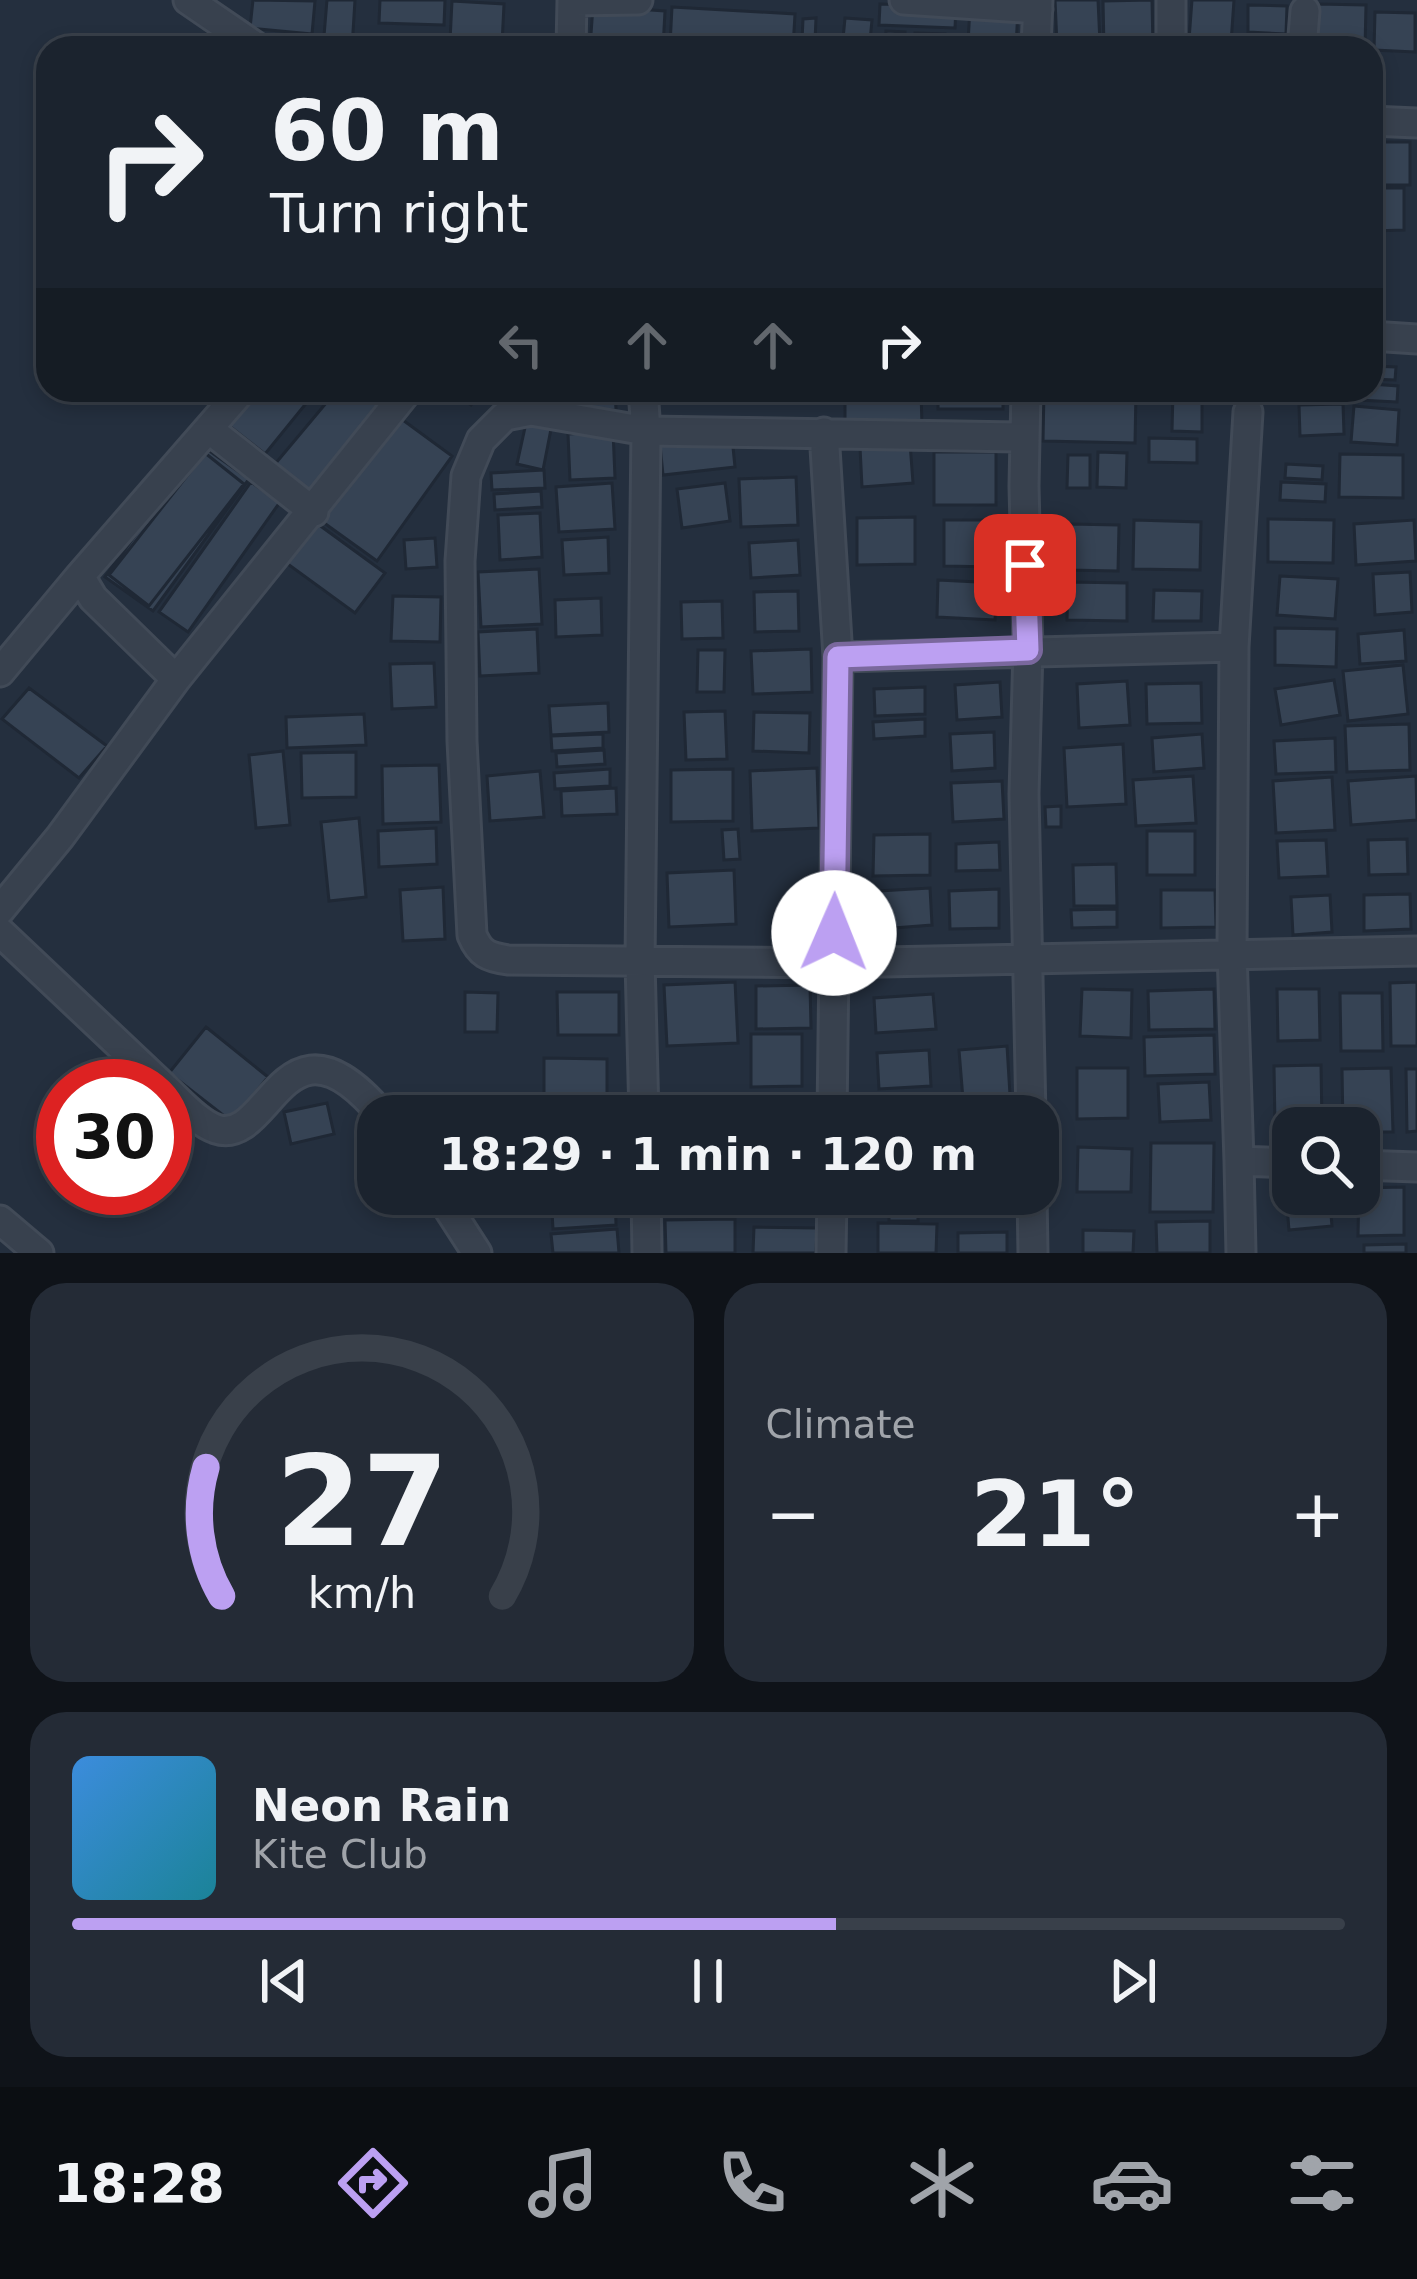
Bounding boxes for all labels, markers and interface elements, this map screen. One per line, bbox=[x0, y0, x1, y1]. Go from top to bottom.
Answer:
text: 60 m bbox=[270, 82, 504, 180]
icon: right bbox=[72, 84, 228, 240]
text: Turn right bbox=[270, 182, 529, 245]
icon: left bbox=[488, 312, 554, 378]
icon: ahead bbox=[614, 312, 680, 378]
icon: ahead bbox=[740, 312, 806, 378]
icon: right bbox=[866, 312, 932, 378]
pin bbox=[974, 514, 1076, 616]
icon: arrive bbox=[992, 532, 1058, 598]
position arrow bbox=[771, 870, 897, 996]
speed limit sign: 30 bbox=[36, 1059, 192, 1215]
map controls bbox=[1272, 1107, 1380, 1215]
button: search bbox=[1272, 1107, 1380, 1215]
text: 18:29 · 1 min · 120 m bbox=[439, 1128, 977, 1181]
text: Climate bbox=[766, 1402, 916, 1447]
text: 27 bbox=[275, 1429, 449, 1574]
text: 21° bbox=[970, 1462, 1140, 1567]
text: − bbox=[766, 1476, 821, 1553]
text: + bbox=[1290, 1476, 1345, 1553]
text: km/h bbox=[308, 1567, 416, 1617]
text: Neon Rain bbox=[252, 1779, 511, 1832]
text: Kite Club bbox=[252, 1832, 428, 1877]
icon: previous bbox=[251, 1948, 317, 2014]
icon: pause bbox=[675, 1948, 741, 2014]
icon: next bbox=[1100, 1948, 1166, 2014]
icon: directions bbox=[331, 2141, 415, 2225]
icon: music bbox=[521, 2141, 605, 2225]
icon: phone bbox=[710, 2141, 794, 2225]
icon: climate bbox=[900, 2141, 984, 2225]
icon: car bbox=[1090, 2141, 1174, 2225]
icon: filters bbox=[1280, 2141, 1364, 2225]
text: 18:28 bbox=[53, 2152, 225, 2215]

